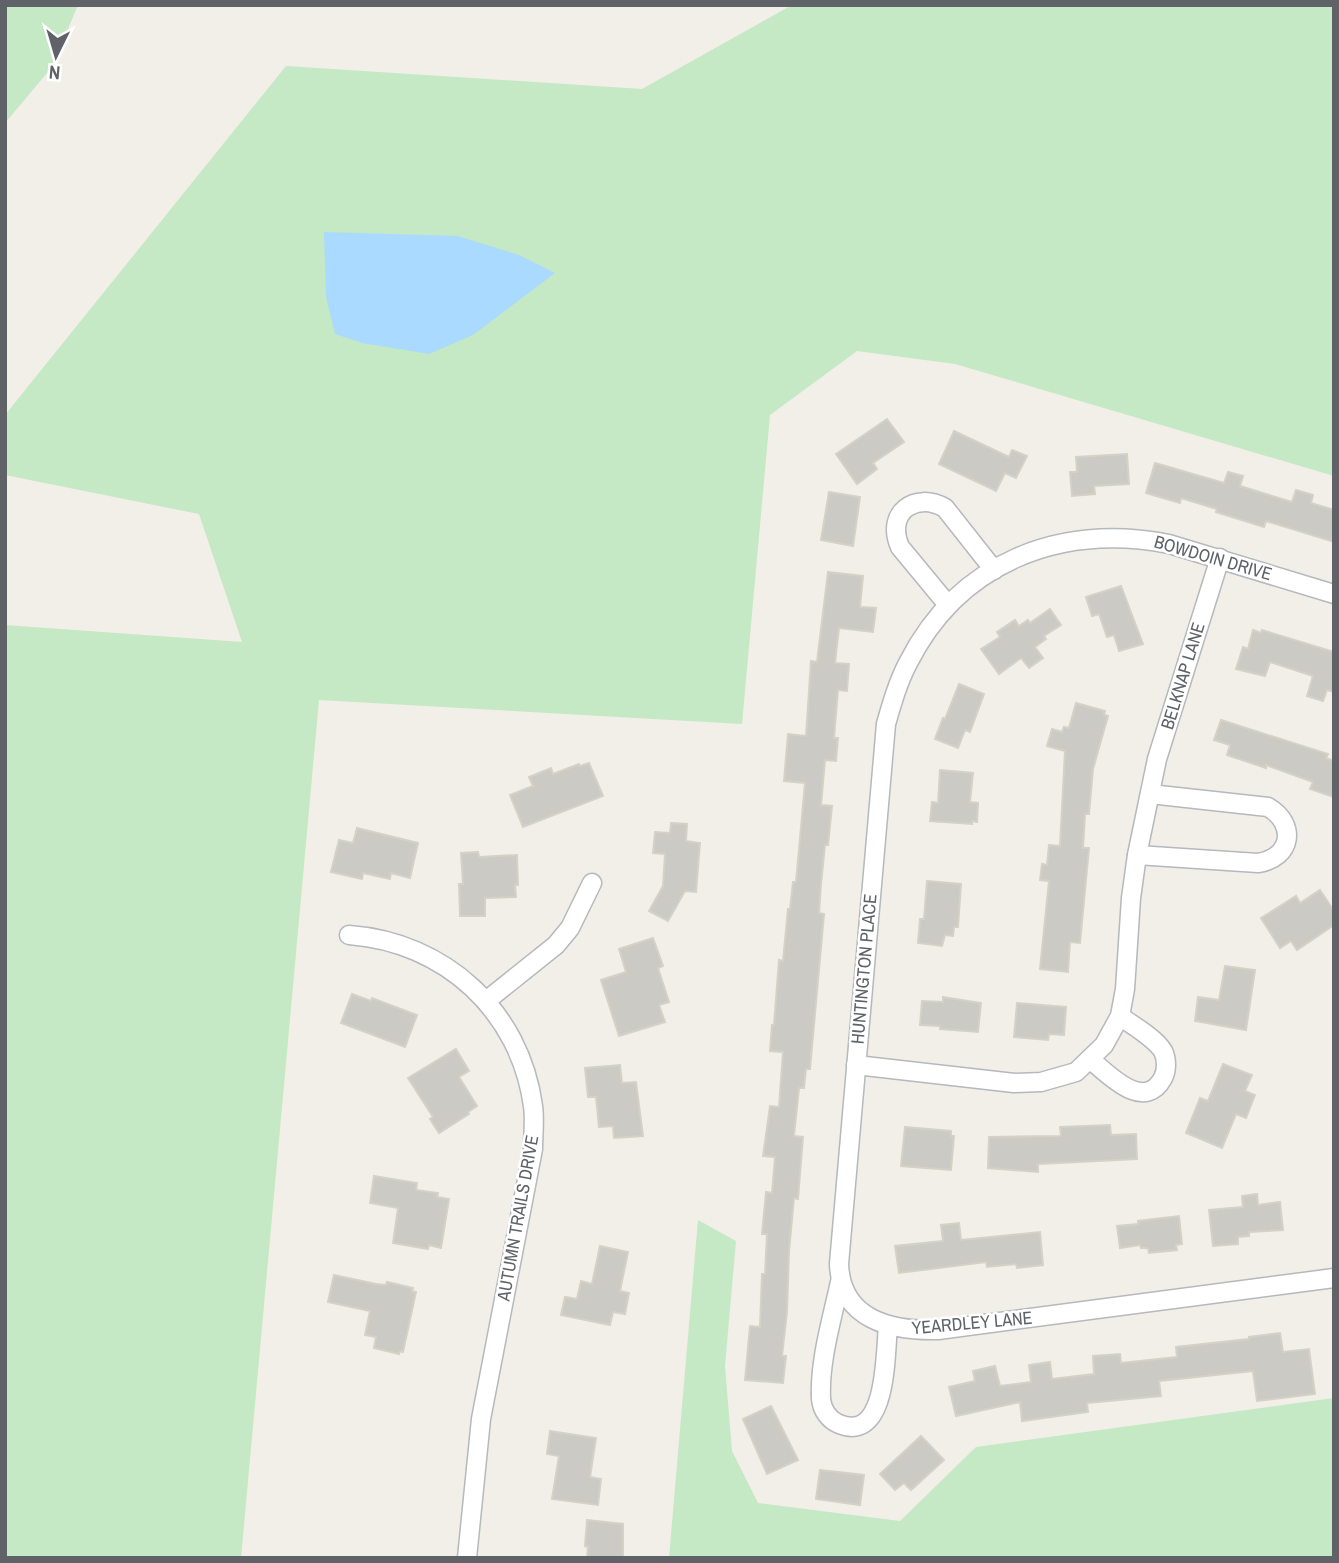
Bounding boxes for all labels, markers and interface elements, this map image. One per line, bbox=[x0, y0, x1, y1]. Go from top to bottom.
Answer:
north arrow bbox=[21, 21, 91, 91]
text: N bbox=[48, 59, 61, 86]
street label: BOWDOIN DRIVE bbox=[1151, 529, 1275, 586]
street label: BELKNAP LANE bbox=[1154, 619, 1211, 732]
street label: HUNTINGTON PLACE bbox=[844, 893, 883, 1045]
street label: AUTUMN TRAILS DRIVE bbox=[490, 1133, 544, 1304]
street label: YEARDLEY LANE bbox=[911, 1305, 1033, 1340]

